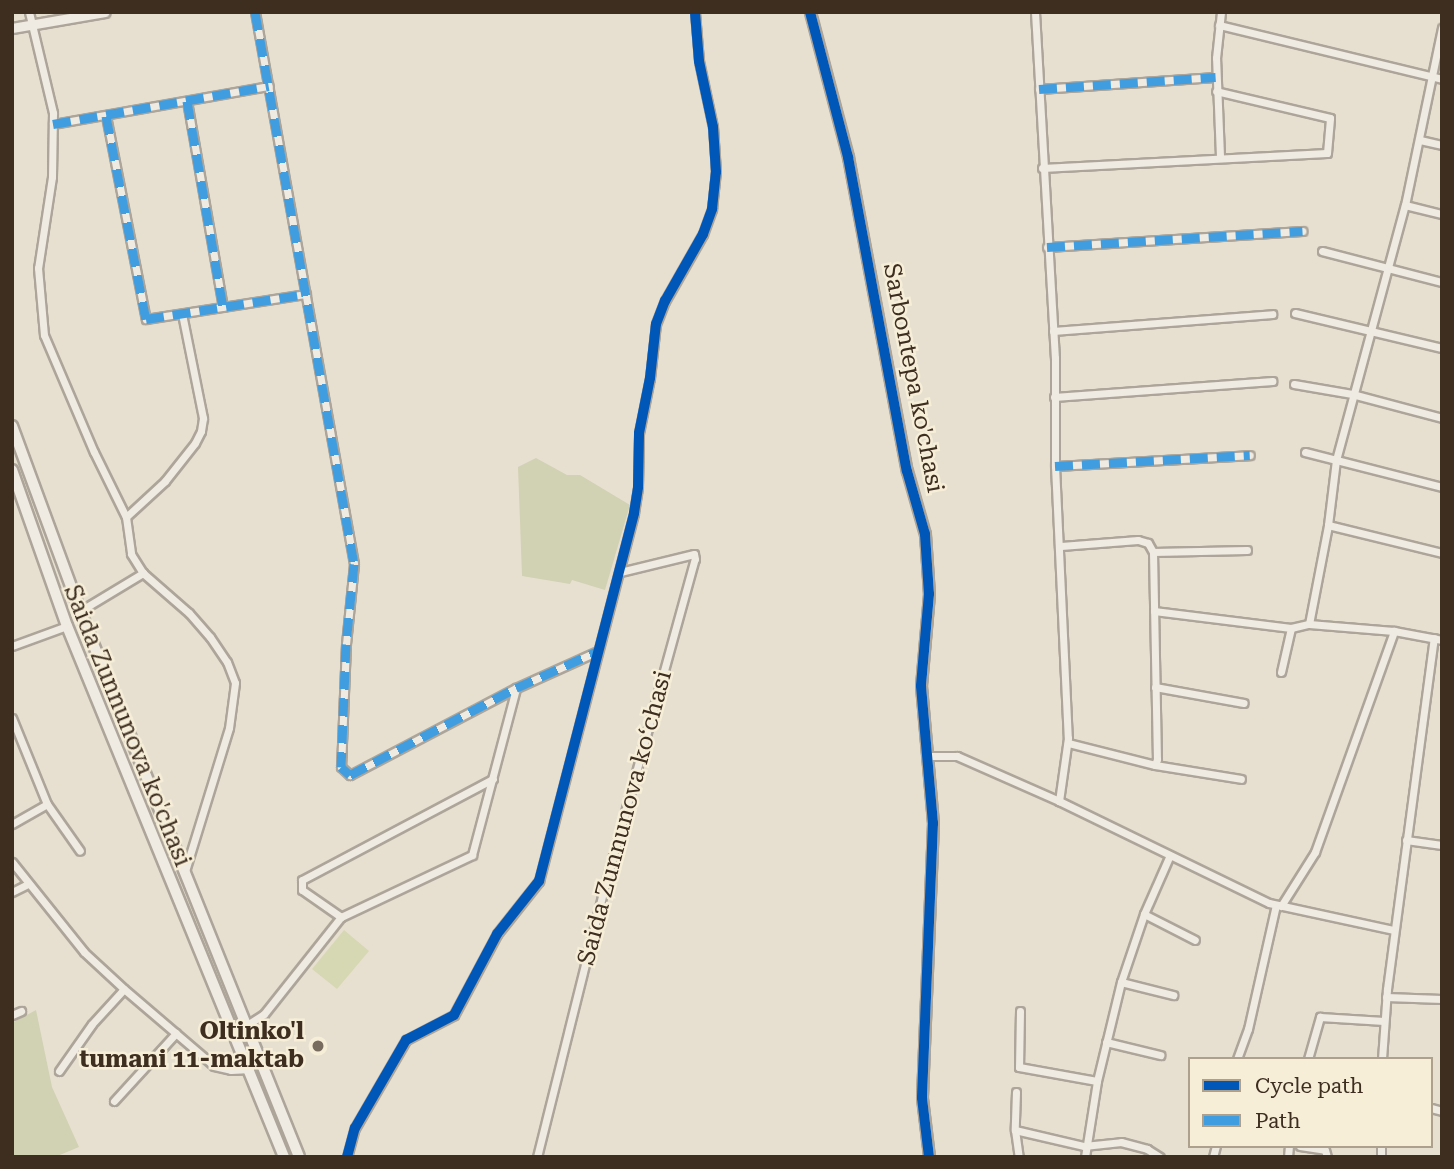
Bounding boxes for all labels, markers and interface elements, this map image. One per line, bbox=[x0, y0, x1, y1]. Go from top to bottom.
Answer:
street label: Sarbontepa ko'chasi bbox=[877, 261, 949, 495]
street label: Saida Zunnunova ko'chasi bbox=[57, 581, 197, 871]
street label: Saida Zunnunova koʻchasi bbox=[572, 668, 678, 968]
place label: Oltinko'l tumani 11-maktab bbox=[79, 1018, 304, 1074]
marker: Oltinko'l tumani 11-maktab bbox=[310, 1038, 326, 1054]
legend bbox=[1188, 1057, 1433, 1148]
text: Cycle path bbox=[1255, 1074, 1363, 1098]
text: Path bbox=[1255, 1109, 1301, 1133]

